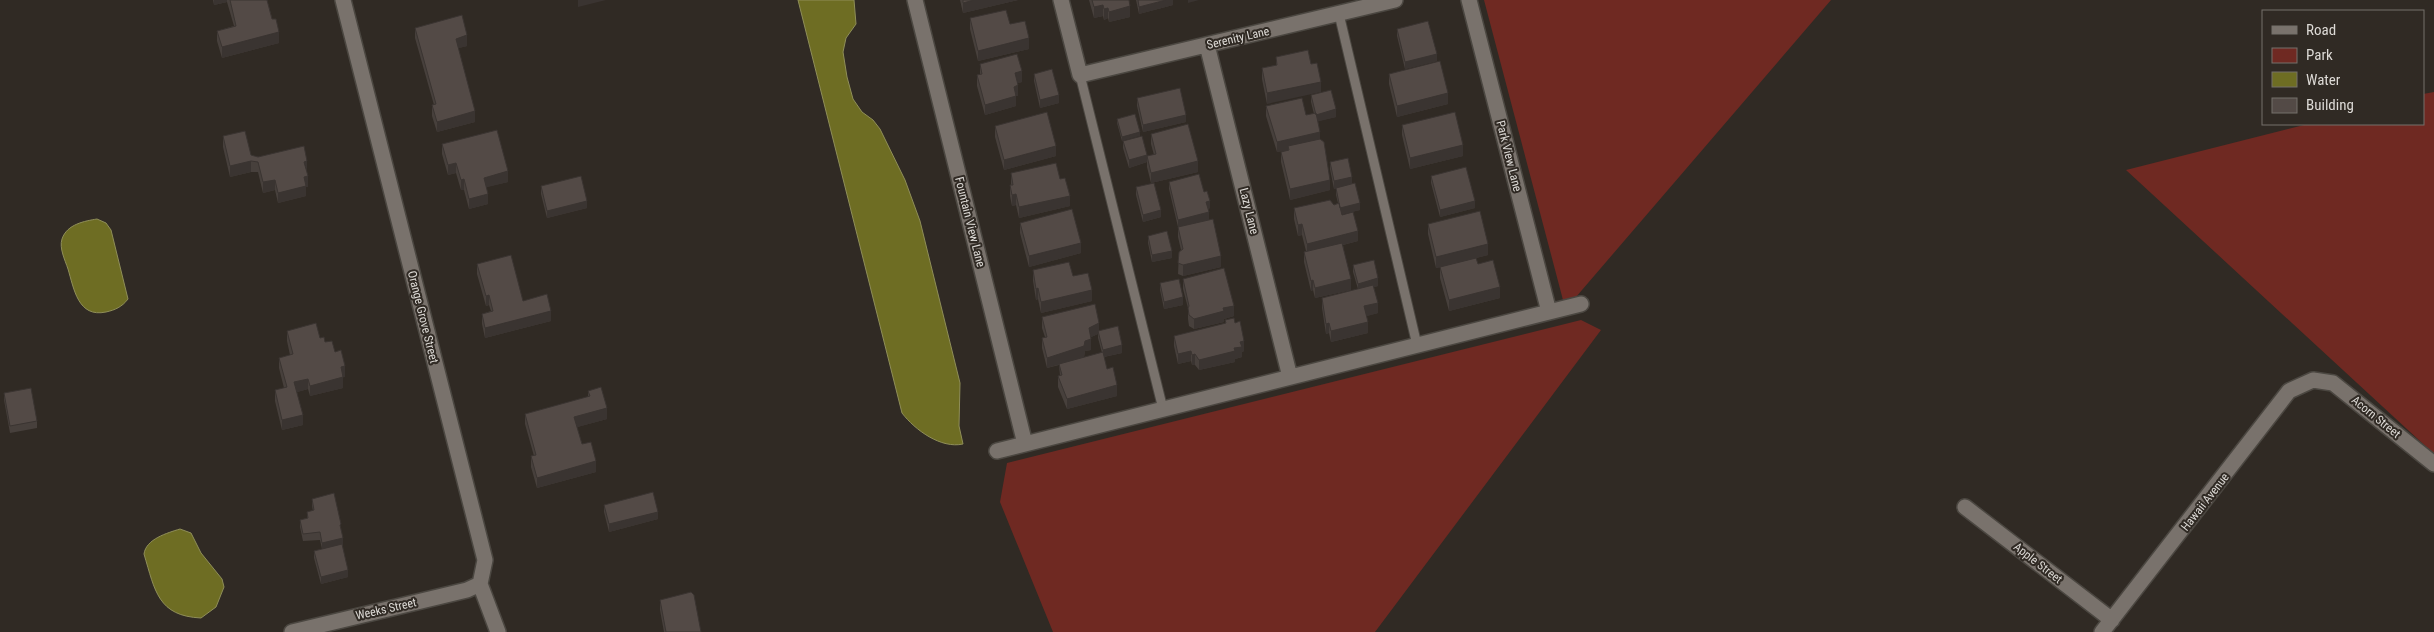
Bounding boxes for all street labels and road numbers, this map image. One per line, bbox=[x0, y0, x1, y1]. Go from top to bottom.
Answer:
street label: Serenity Lane bbox=[1205, 24, 1271, 52]
street label: Park View Lane bbox=[1493, 119, 1525, 193]
street label: Fountain View Lane bbox=[952, 175, 988, 269]
street label: Lazy Lane bbox=[1236, 186, 1262, 236]
street label: Orange Grove Street bbox=[405, 269, 441, 365]
street label: Acorn Street bbox=[2349, 393, 2404, 441]
street label: Hawaii Avenue bbox=[2178, 470, 2232, 534]
street label: Apple Street bbox=[2011, 540, 2066, 587]
street label: Weeks Street bbox=[354, 595, 418, 623]

